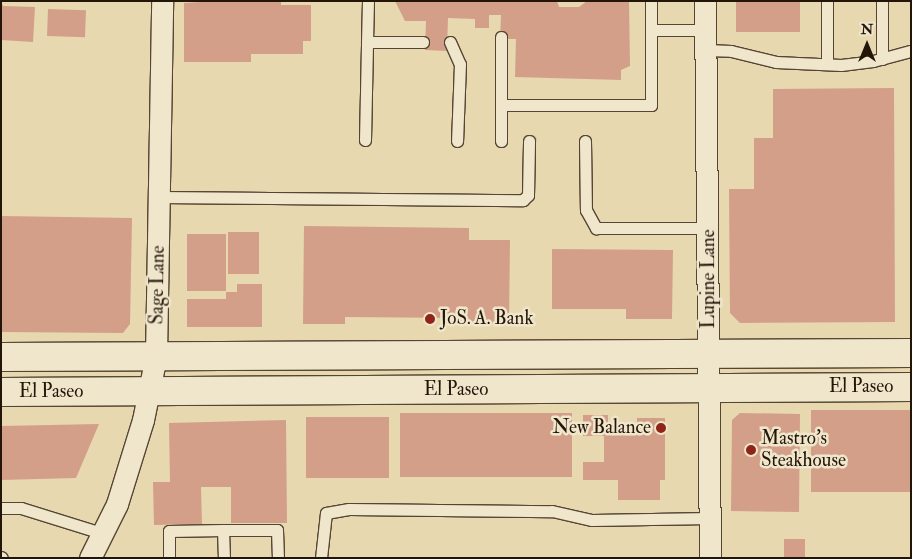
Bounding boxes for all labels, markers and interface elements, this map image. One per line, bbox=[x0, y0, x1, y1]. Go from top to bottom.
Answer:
north arrow bbox=[842, 20, 892, 70]
text: N bbox=[861, 21, 873, 38]
street label: Lupine Lane bbox=[698, 229, 720, 329]
street label: Sage Lane bbox=[146, 245, 170, 325]
place label: JoS. A. Bank bbox=[440, 308, 534, 330]
marker: JoS. A. Bank bbox=[424, 313, 436, 325]
street label: El Paseo bbox=[829, 376, 893, 398]
street label: El Paseo bbox=[424, 379, 488, 401]
street label: El Paseo bbox=[19, 381, 83, 403]
place label: New Balance bbox=[552, 417, 651, 439]
marker: New Balance bbox=[655, 422, 667, 434]
place label: Mastro's Steakhouse bbox=[761, 428, 846, 472]
marker: Mastro's Steakhouse bbox=[745, 444, 757, 456]

